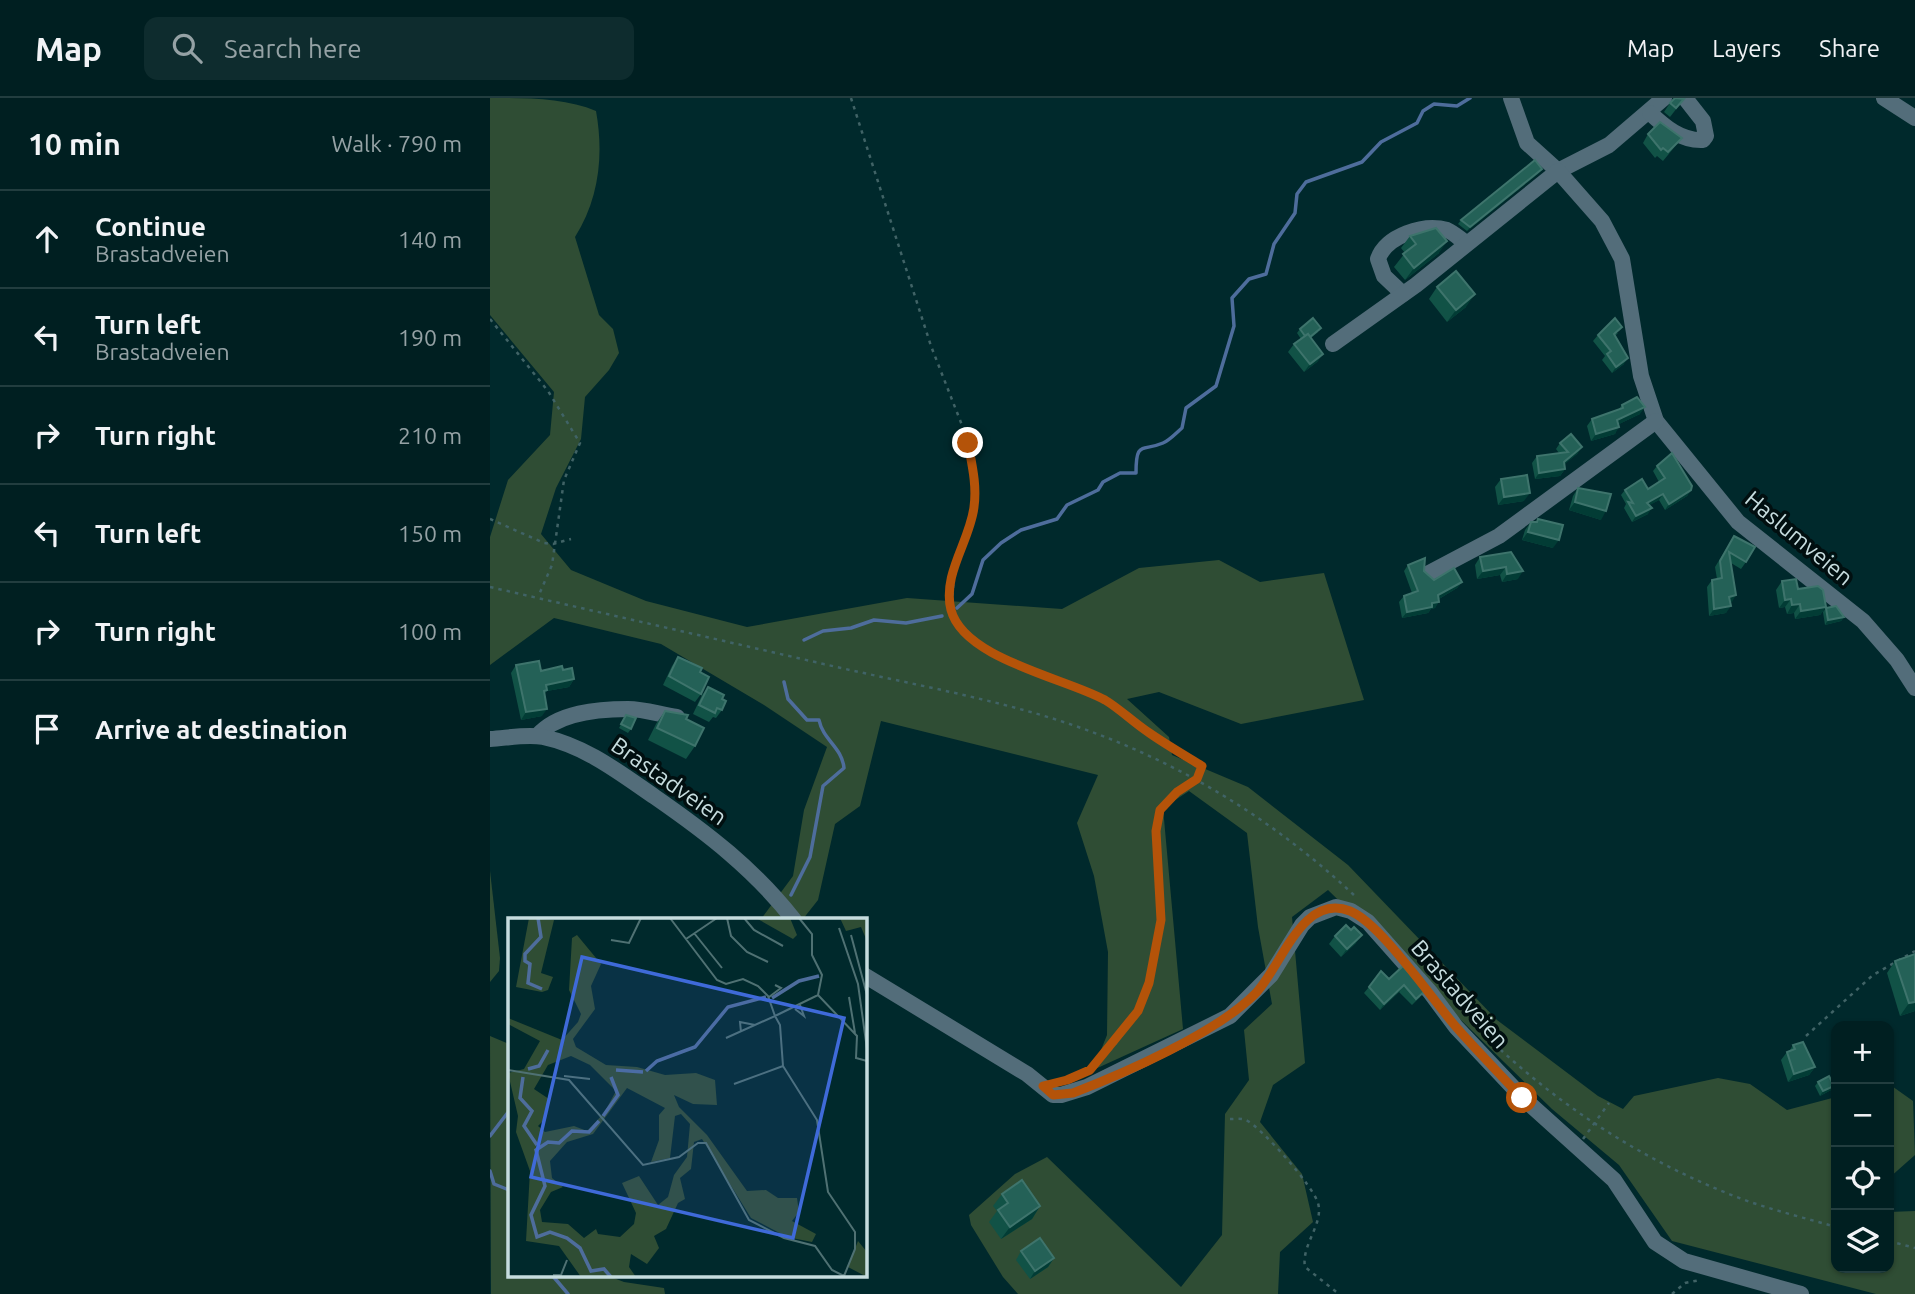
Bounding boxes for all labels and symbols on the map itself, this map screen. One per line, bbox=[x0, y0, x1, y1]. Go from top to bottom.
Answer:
route end bbox=[952, 427, 983, 458]
street label: Haslumveien bbox=[1741, 486, 1858, 590]
street label: Brastadveien bbox=[607, 732, 732, 829]
inset map bbox=[508, 918, 866, 1276]
street label: Brastadveien bbox=[1407, 935, 1514, 1053]
route start bbox=[1506, 1082, 1537, 1113]

